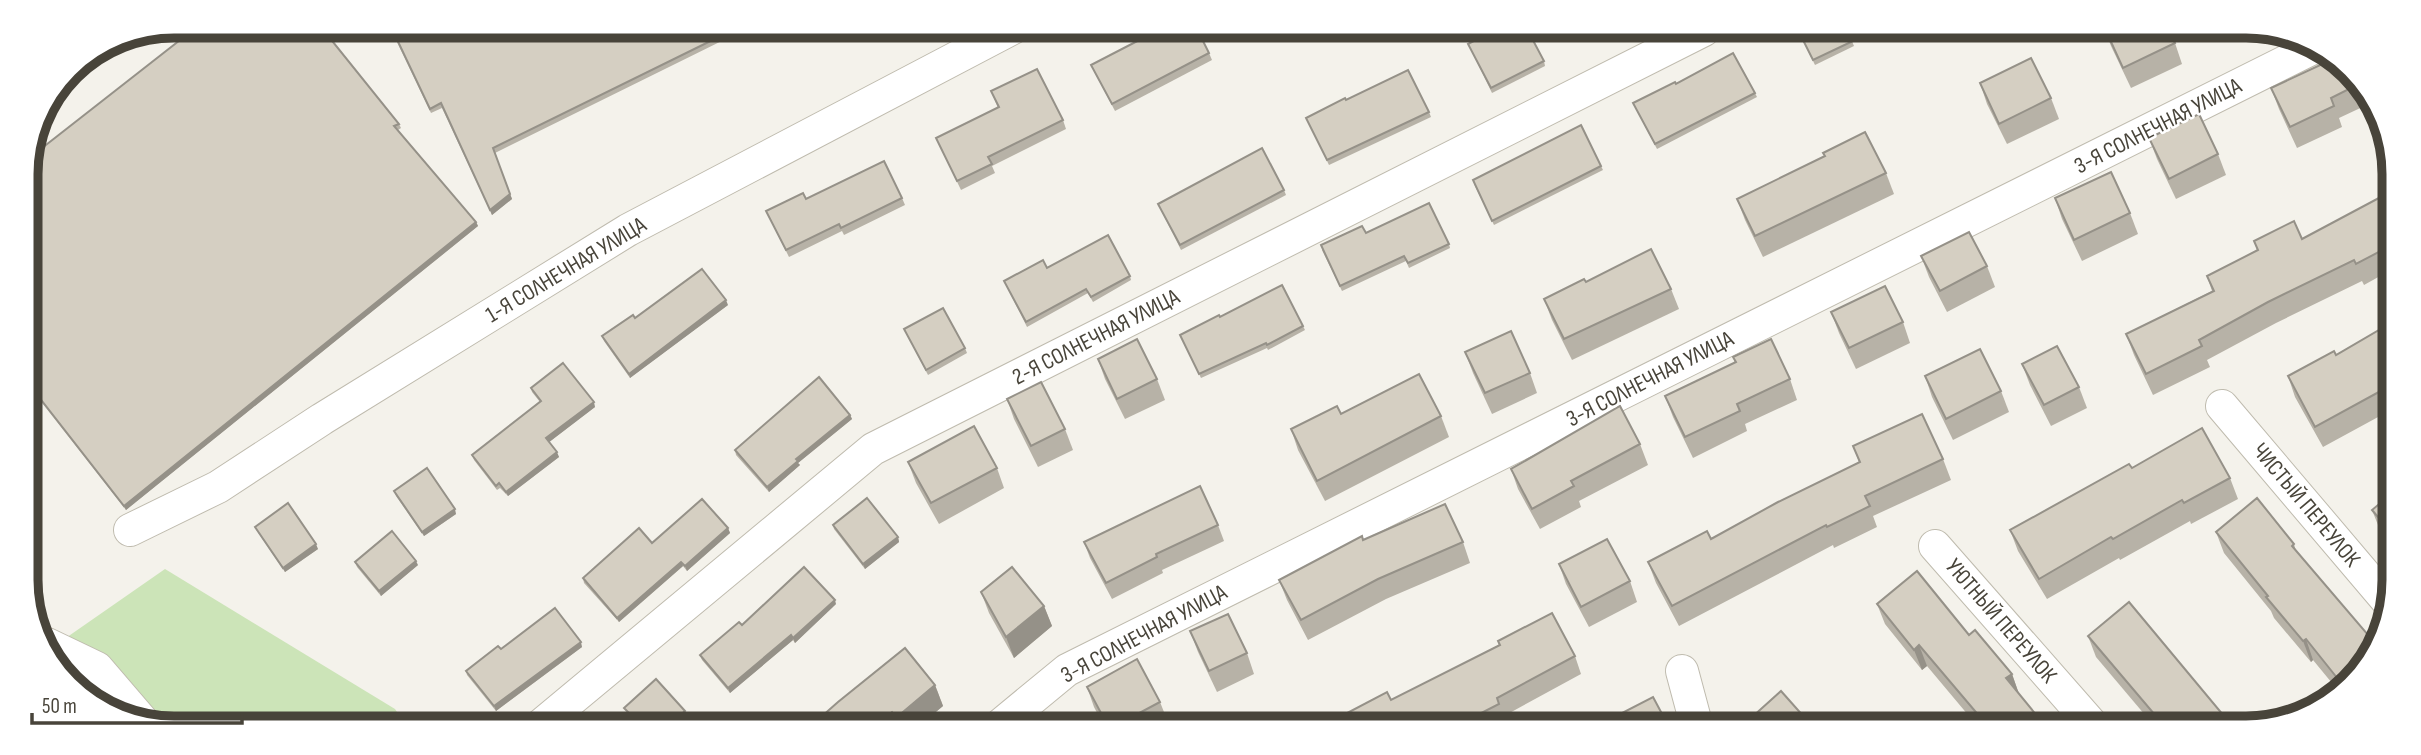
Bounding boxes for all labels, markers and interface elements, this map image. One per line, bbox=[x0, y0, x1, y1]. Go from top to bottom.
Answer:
street label: 3-Я СОЛНЕЧНАЯ УЛИЦА bbox=[2070, 72, 2246, 180]
street label: 1-Я СОЛНЕЧНАЯ УЛИЦА bbox=[481, 211, 652, 329]
street label: 2-Я СОЛНЕЧНАЯ УЛИЦА bbox=[1008, 283, 1184, 391]
street label: 3-Я СОЛНЕЧНАЯ УЛИЦА bbox=[1562, 325, 1738, 433]
street label: ЧИСТЫЙ ПЕРЕУЛОК bbox=[2246, 437, 2366, 573]
street label: УЮТНЫЙ ПЕРЕУЛОК bbox=[1939, 553, 2063, 689]
street label: 3-Я СОЛНЕЧНАЯ УЛИЦА bbox=[1056, 578, 1232, 690]
scale bar bbox=[32, 682, 242, 726]
text: 50 m bbox=[42, 694, 77, 719]

